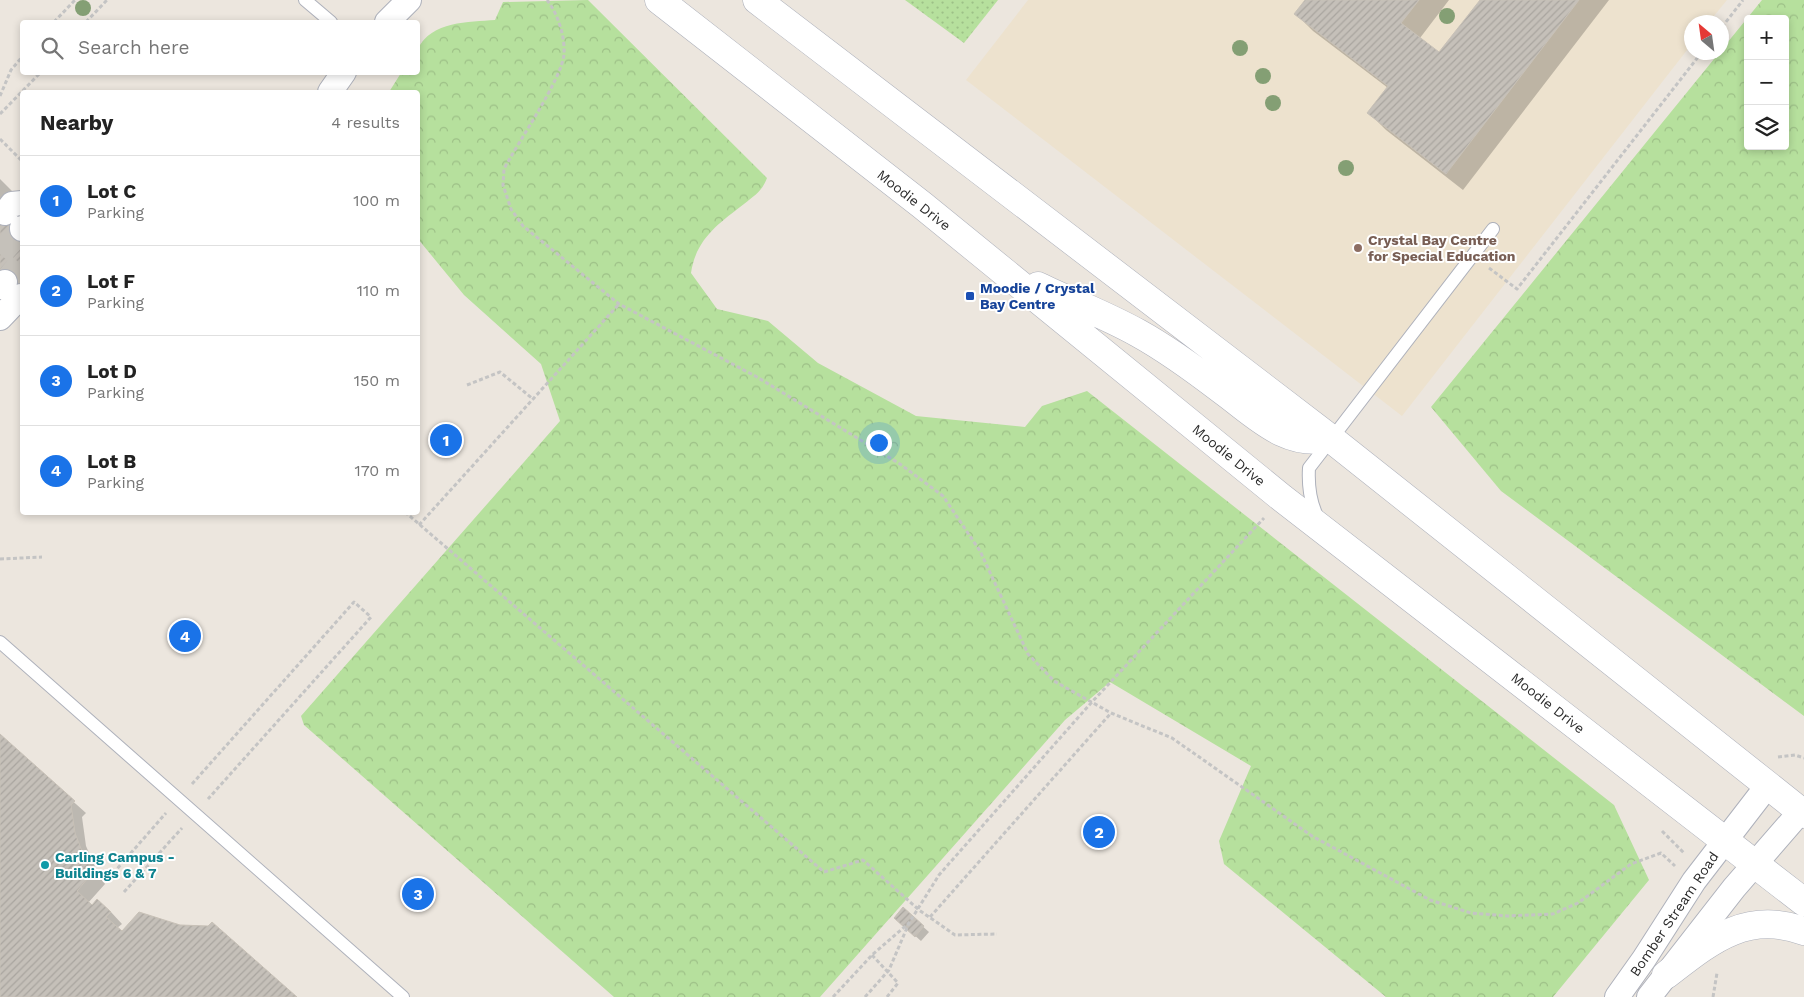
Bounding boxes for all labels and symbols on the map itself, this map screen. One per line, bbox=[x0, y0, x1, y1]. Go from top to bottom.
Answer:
north arrow bbox=[1684, 15, 1729, 60]
street label: Moodie Drive bbox=[874, 166, 954, 234]
place label: Crystal Bay Centre for Special Education bbox=[1368, 232, 1516, 264]
marker: Crystal Bay Centre for Special Education bbox=[1352, 242, 1364, 254]
place label: Moodie / Crystal Bay Centre bbox=[980, 280, 1095, 312]
marker: Moodie / Crystal Bay Centre bbox=[964, 290, 976, 302]
pin: 1 bbox=[430, 421, 462, 459]
street label: Moodie Drive bbox=[1189, 421, 1269, 489]
your location bbox=[866, 430, 892, 456]
pin: 4 bbox=[169, 617, 201, 655]
street label: Moodie Drive bbox=[1508, 669, 1588, 737]
pin: 2 bbox=[1083, 813, 1115, 851]
place label: Carling Campus - Buildings 6 & 7 bbox=[55, 849, 175, 881]
street label: Bomber Stream Road bbox=[1626, 849, 1722, 979]
marker: Carling Campus - Buildings 6 & 7 bbox=[39, 859, 51, 871]
pin: 3 bbox=[402, 875, 434, 913]

